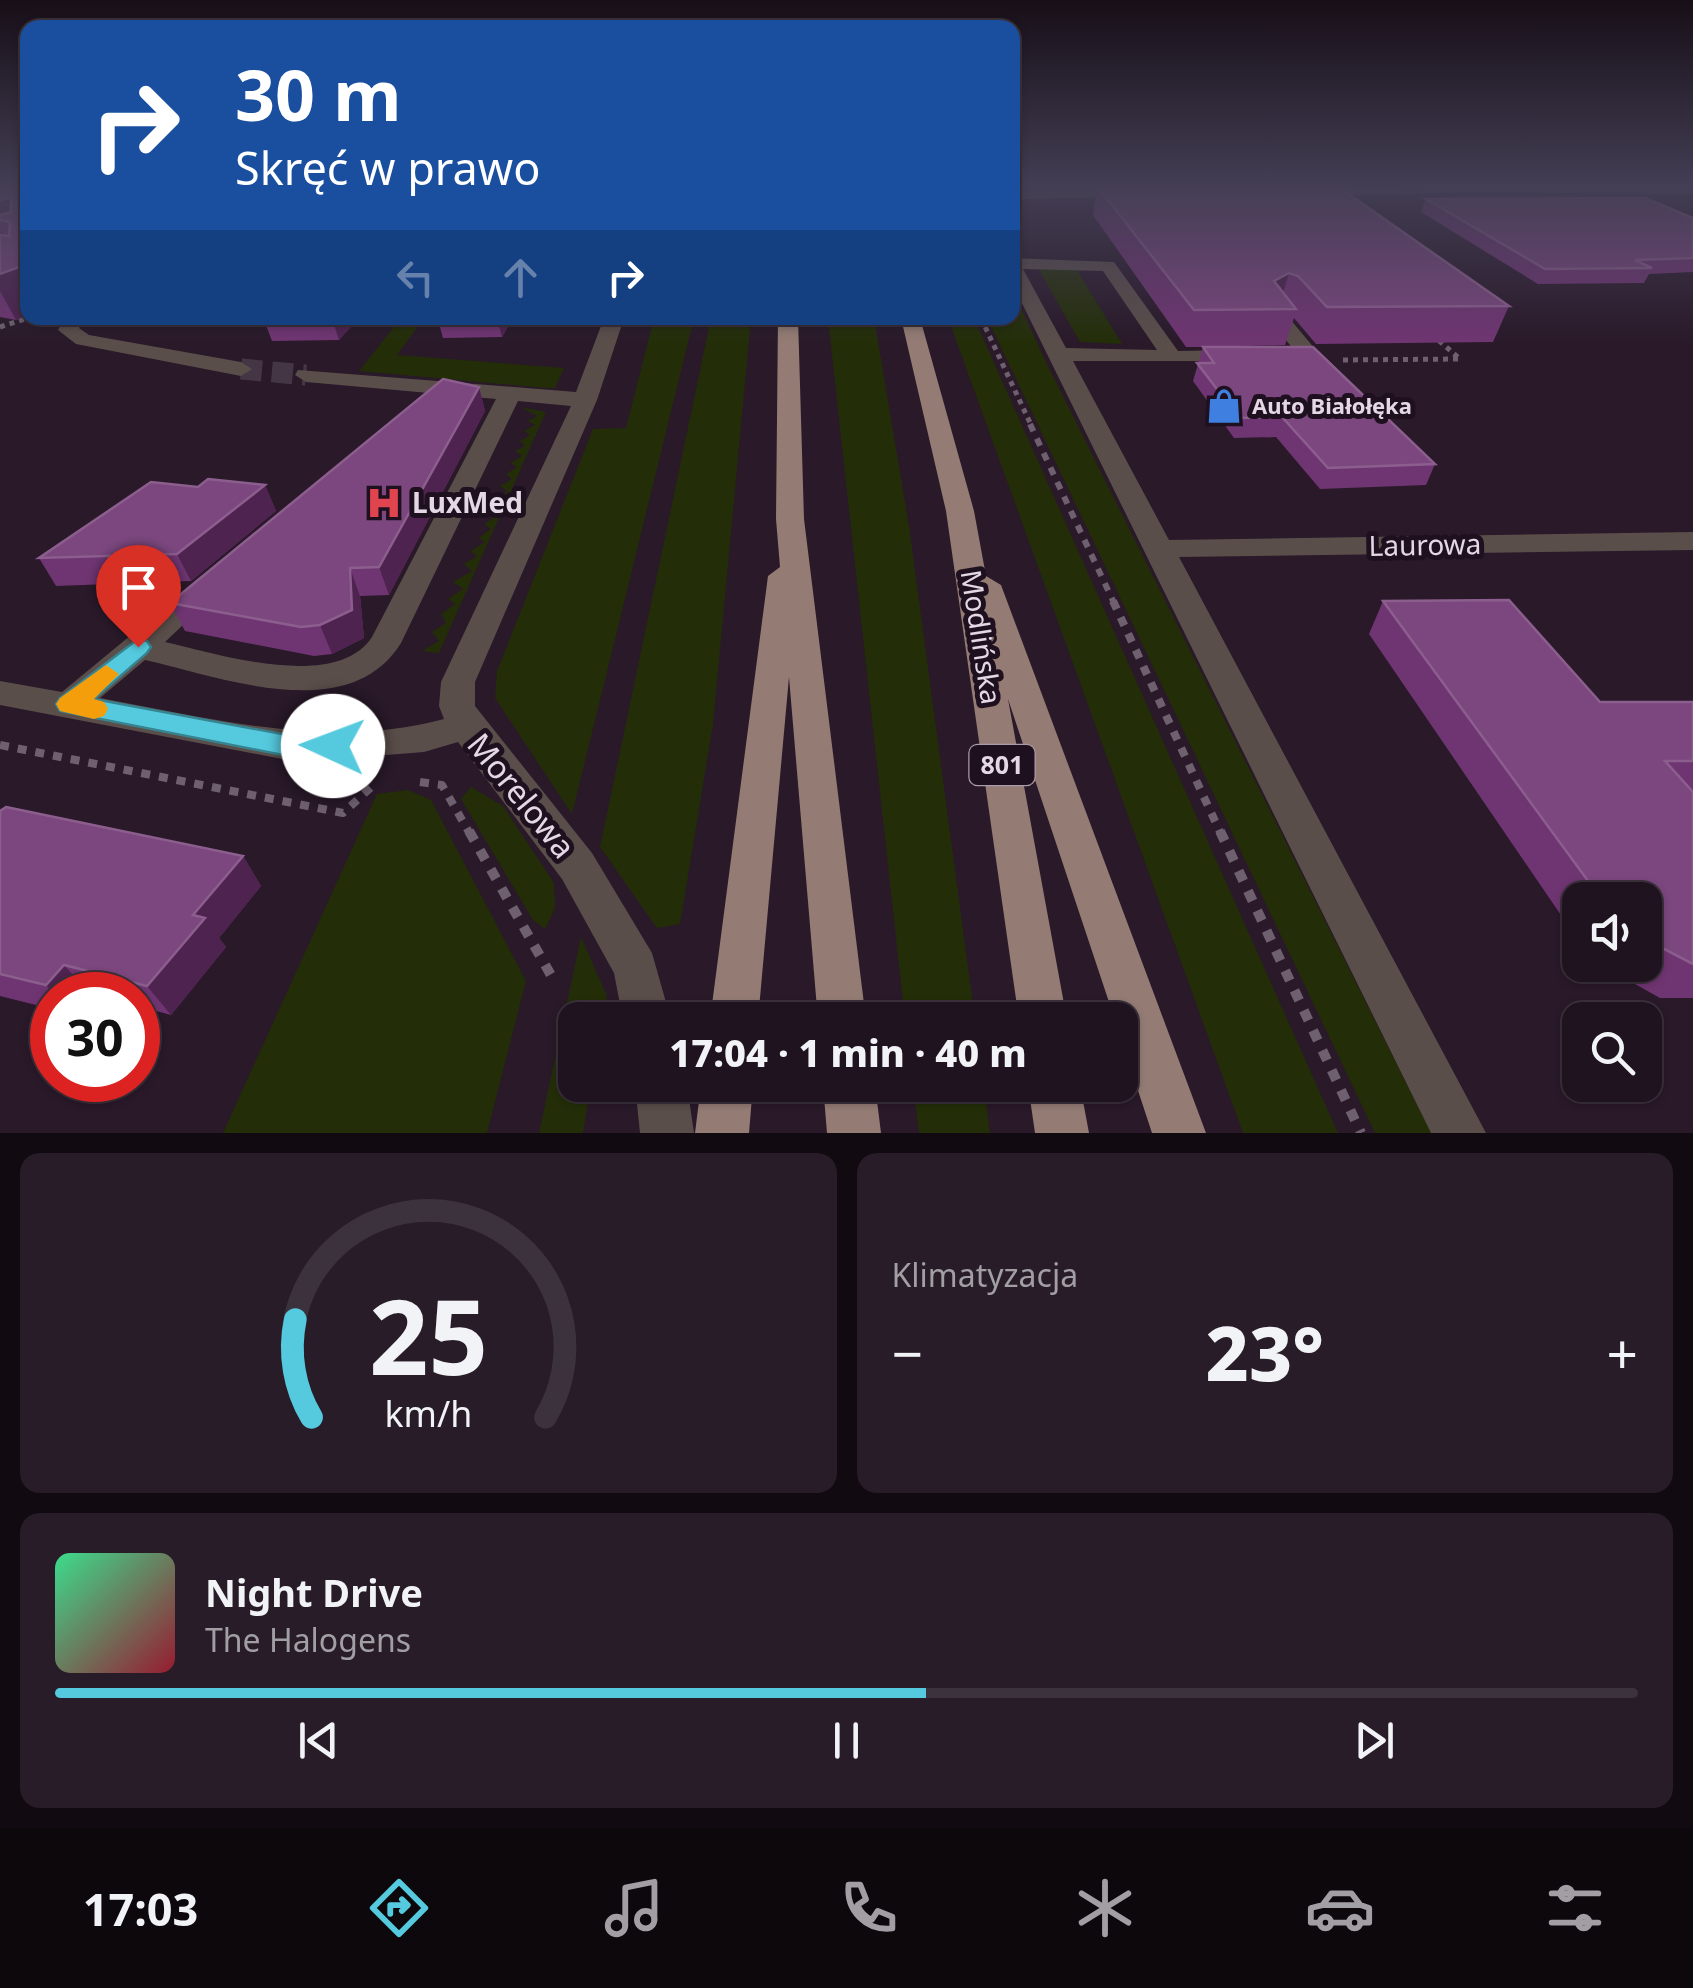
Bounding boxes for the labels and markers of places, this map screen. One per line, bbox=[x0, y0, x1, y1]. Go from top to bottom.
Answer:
shop icon: Auto Białołęka bbox=[1205, 387, 1243, 425]
place label: Auto Białołęka bbox=[1252, 390, 1412, 420]
place label: LuxMed bbox=[412, 483, 523, 521]
hospital icon: LuxMed bbox=[365, 484, 403, 522]
pin bbox=[96, 545, 181, 648]

